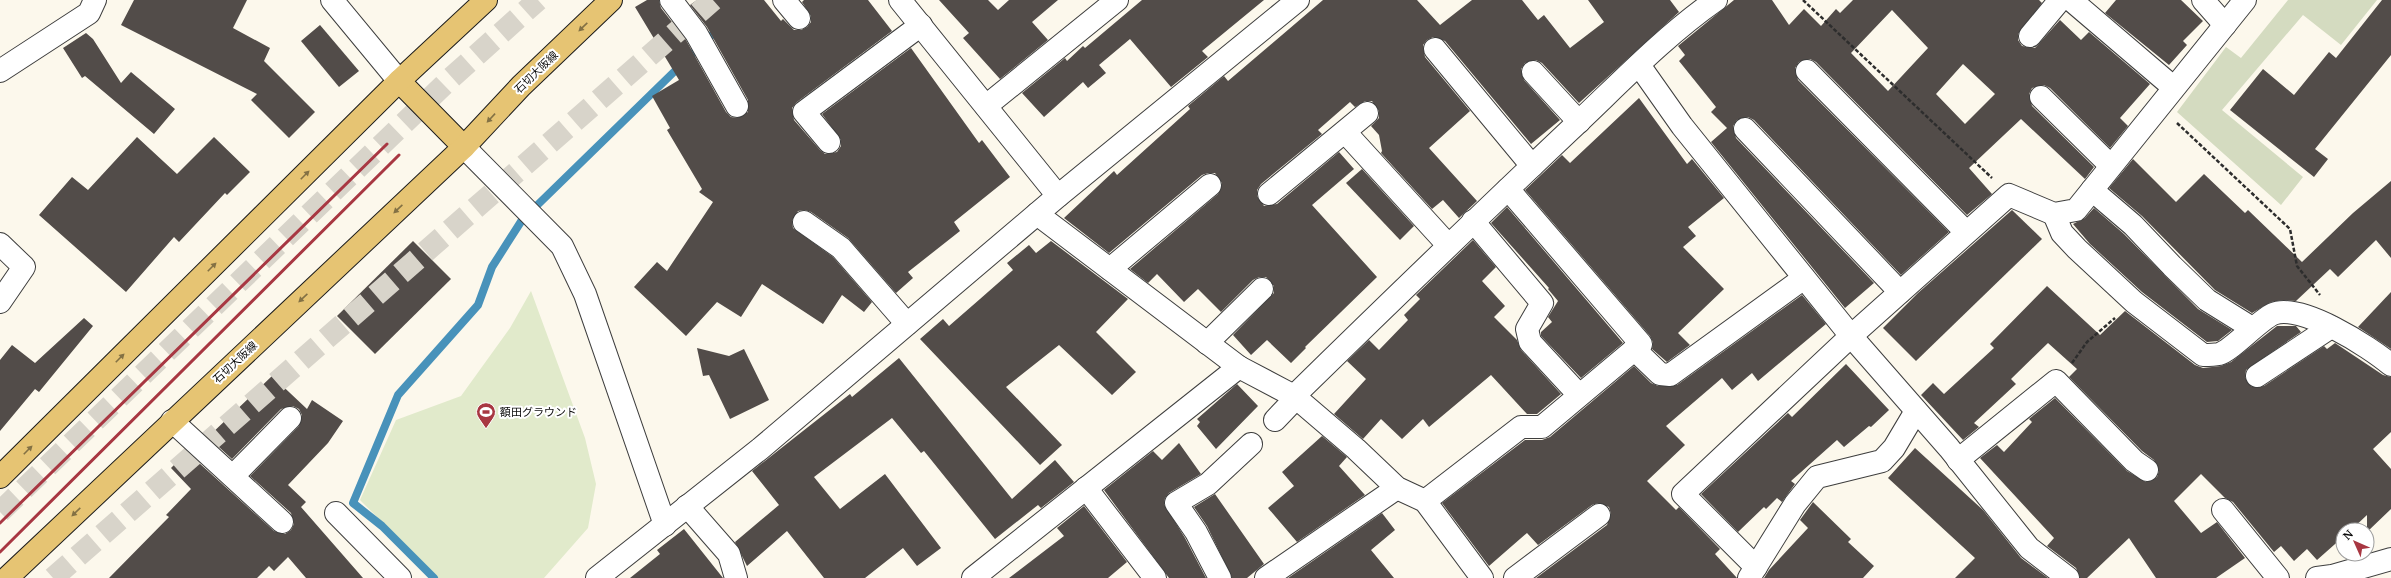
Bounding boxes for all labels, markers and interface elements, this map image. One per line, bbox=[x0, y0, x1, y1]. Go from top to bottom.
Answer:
one-way arrow bbox=[578, 22, 588, 32]
street label: 石切大阪線 bbox=[511, 47, 561, 96]
one-way arrow bbox=[486, 113, 496, 123]
one-way arrow bbox=[300, 170, 310, 180]
one-way arrow bbox=[393, 204, 403, 214]
one-way arrow bbox=[207, 262, 217, 272]
one-way arrow bbox=[298, 293, 308, 303]
street label: 石切大阪線 bbox=[209, 337, 260, 386]
one-way arrow bbox=[115, 353, 125, 363]
sports icon: 額田グラウンド bbox=[475, 401, 497, 429]
place label: 額田グラウンド bbox=[500, 404, 577, 419]
one-way arrow bbox=[23, 445, 33, 455]
one-way arrow bbox=[71, 507, 81, 517]
north arrow bbox=[2335, 522, 2375, 562]
text: N bbox=[2339, 526, 2356, 543]

